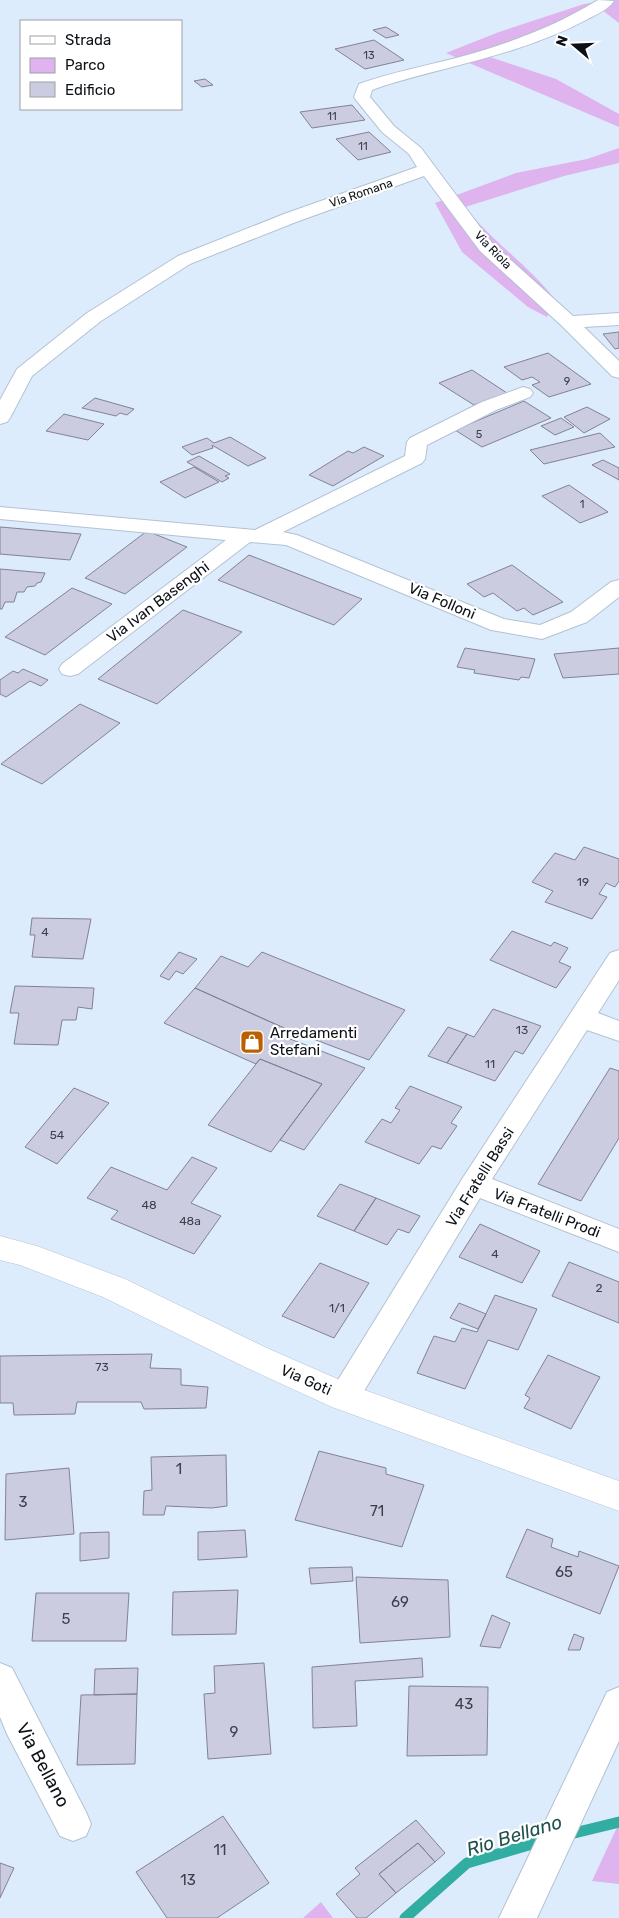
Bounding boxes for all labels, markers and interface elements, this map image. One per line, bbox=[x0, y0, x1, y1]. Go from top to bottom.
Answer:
legend bbox=[20, 20, 182, 110]
north arrow bbox=[549, 20, 599, 70]
text: Strada bbox=[65, 31, 111, 49]
text: N bbox=[553, 33, 572, 48]
house number: 13 bbox=[363, 49, 375, 62]
text: Parco bbox=[65, 56, 105, 74]
text: Edificio bbox=[65, 81, 115, 99]
house number: 11 bbox=[327, 110, 337, 123]
house number: 11 bbox=[358, 140, 368, 153]
street label: Via Romana bbox=[327, 176, 395, 210]
street label: Via Riola bbox=[471, 228, 515, 272]
house number: 9 bbox=[564, 375, 570, 388]
house number: 5 bbox=[476, 428, 483, 441]
house number: 1 bbox=[580, 498, 584, 511]
street label: Via Ivan Basenghi bbox=[103, 558, 213, 646]
street label: Via Folloni bbox=[406, 579, 478, 623]
house number: 19 bbox=[577, 875, 589, 889]
house number: 4 bbox=[41, 925, 49, 939]
house number: 13 bbox=[516, 1023, 528, 1037]
place label: Arredamenti Stefani bbox=[270, 1024, 357, 1059]
shop icon: Arredamenti Stefani bbox=[239, 1029, 265, 1055]
house number: 11 bbox=[485, 1057, 495, 1071]
street label: Via Fratelli Bassi bbox=[442, 1124, 518, 1230]
house number: 54 bbox=[50, 1128, 65, 1142]
street label: Via Fratelli Prodi bbox=[491, 1184, 603, 1242]
house number: 48 bbox=[141, 1198, 157, 1212]
house number: 48a bbox=[179, 1214, 201, 1228]
house number: 4 bbox=[491, 1247, 499, 1261]
house number: 2 bbox=[595, 1281, 603, 1295]
house number: 1/1 bbox=[329, 1301, 345, 1315]
house number: 73 bbox=[95, 1360, 109, 1374]
street label: Via Goti bbox=[278, 1361, 334, 1399]
house number: 1 bbox=[176, 1460, 182, 1478]
house number: 3 bbox=[18, 1493, 28, 1511]
house number: 71 bbox=[370, 1502, 384, 1520]
house number: 65 bbox=[555, 1563, 573, 1581]
house number: 69 bbox=[391, 1593, 409, 1611]
house number: 5 bbox=[62, 1610, 71, 1628]
house number: 43 bbox=[455, 1695, 473, 1713]
street label: Via Bellano bbox=[12, 1719, 74, 1811]
house number: 9 bbox=[230, 1723, 239, 1741]
water label: Rio Bellano bbox=[464, 1810, 565, 1861]
house number: 11 bbox=[214, 1841, 226, 1859]
house number: 13 bbox=[180, 1871, 196, 1889]

